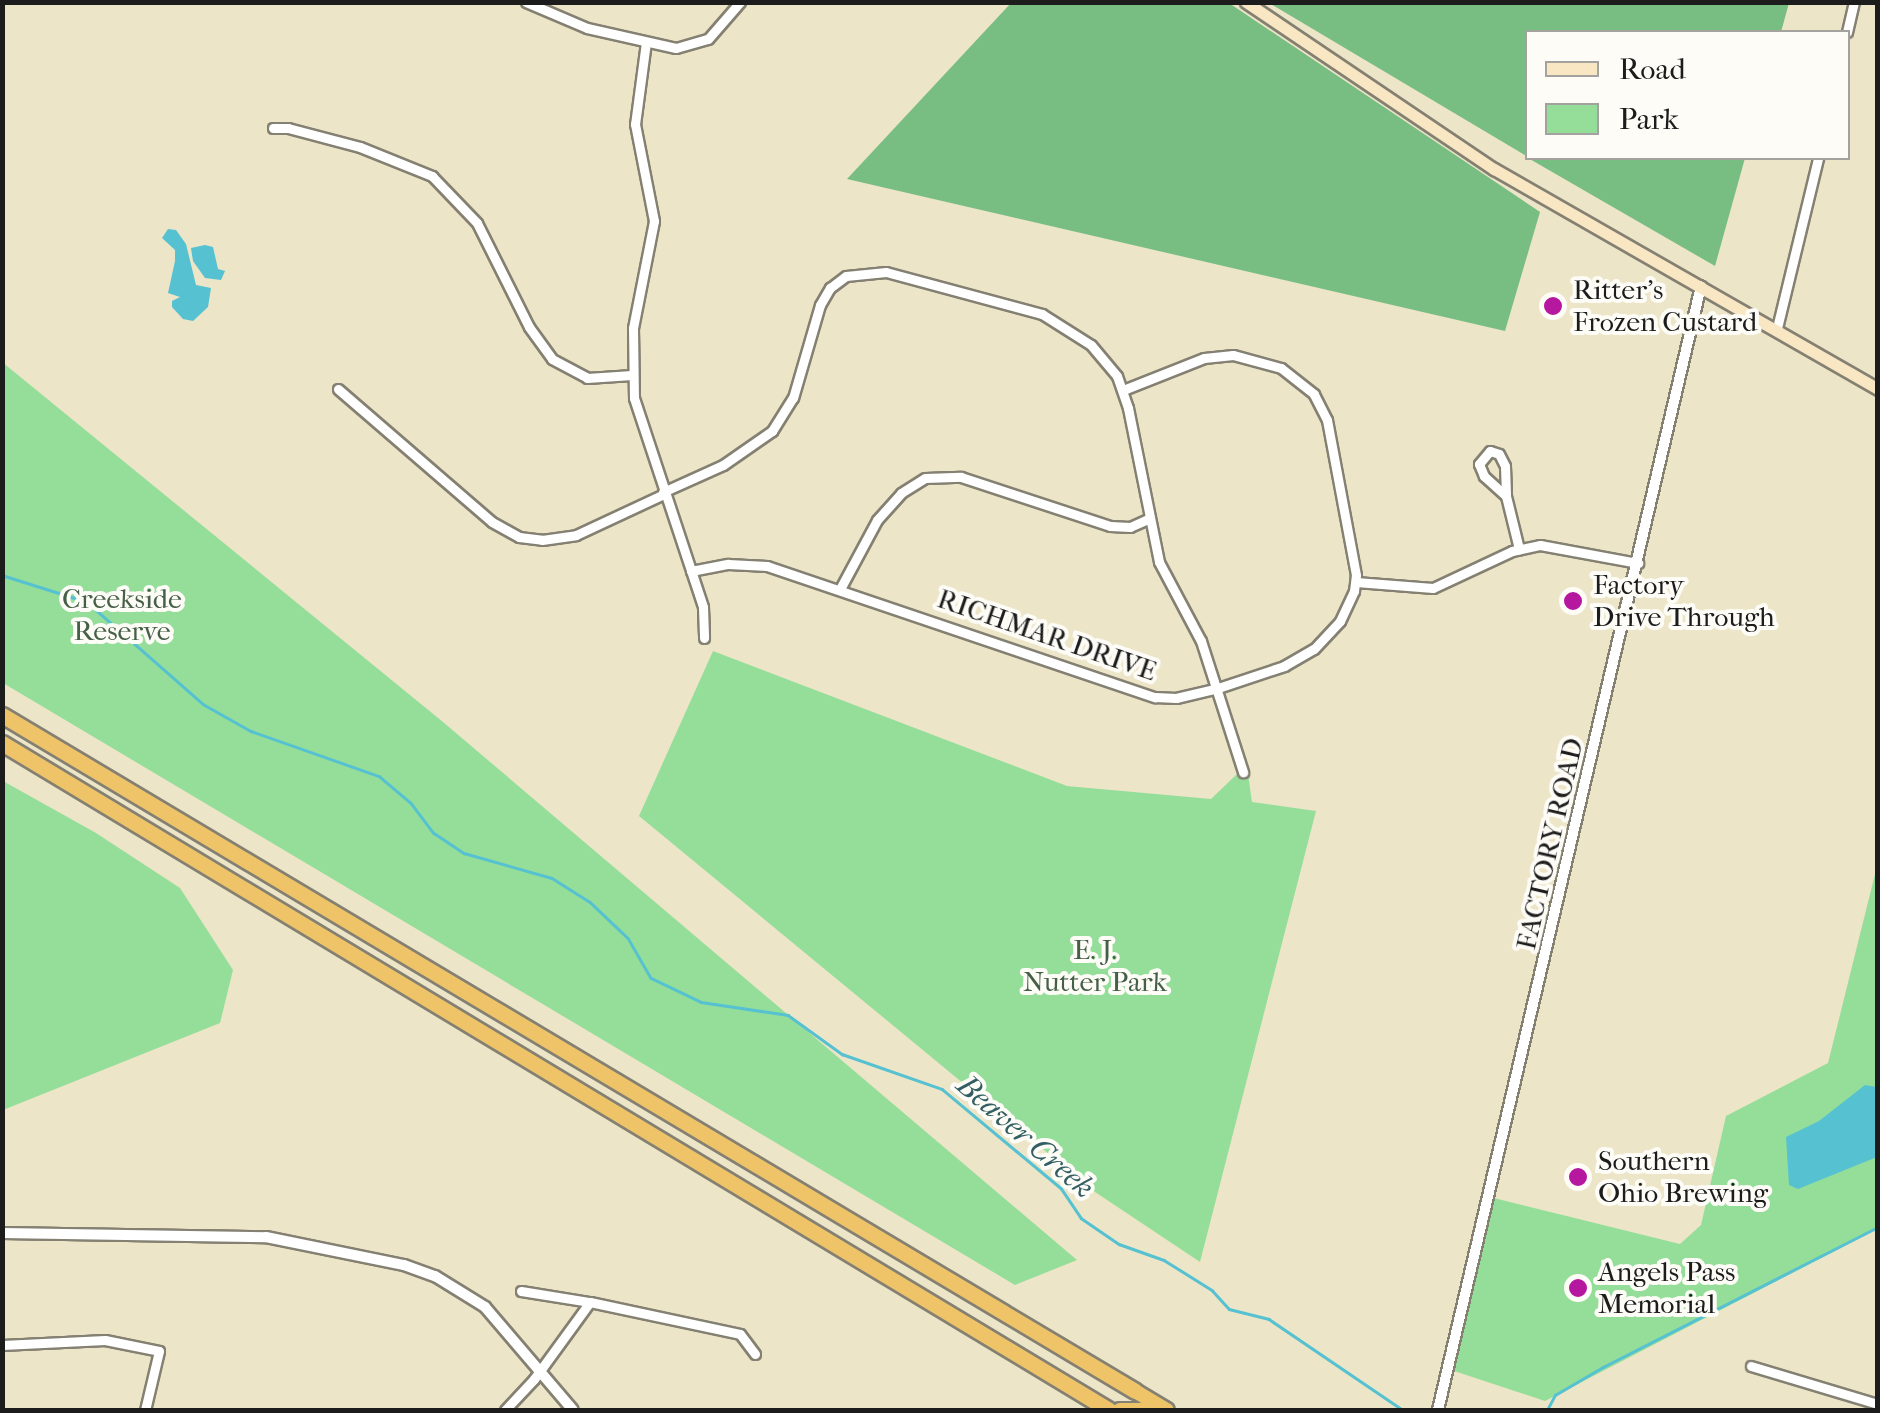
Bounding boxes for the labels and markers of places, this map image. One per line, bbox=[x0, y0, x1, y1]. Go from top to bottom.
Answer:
place label: Ritter's Frozen Custard bbox=[1573, 273, 1757, 339]
marker: Ritter's Frozen Custard bbox=[1542, 295, 1564, 317]
place label: Factory Drive Through bbox=[1593, 568, 1775, 634]
marker: Factory Drive Through bbox=[1562, 590, 1584, 612]
place label: Southern Ohio Brewing bbox=[1598, 1144, 1768, 1210]
marker: Southern Ohio Brewing bbox=[1567, 1166, 1589, 1188]
place label: Angels Pass Memorial bbox=[1598, 1255, 1735, 1321]
marker: Angels Pass Memorial bbox=[1567, 1277, 1589, 1299]

